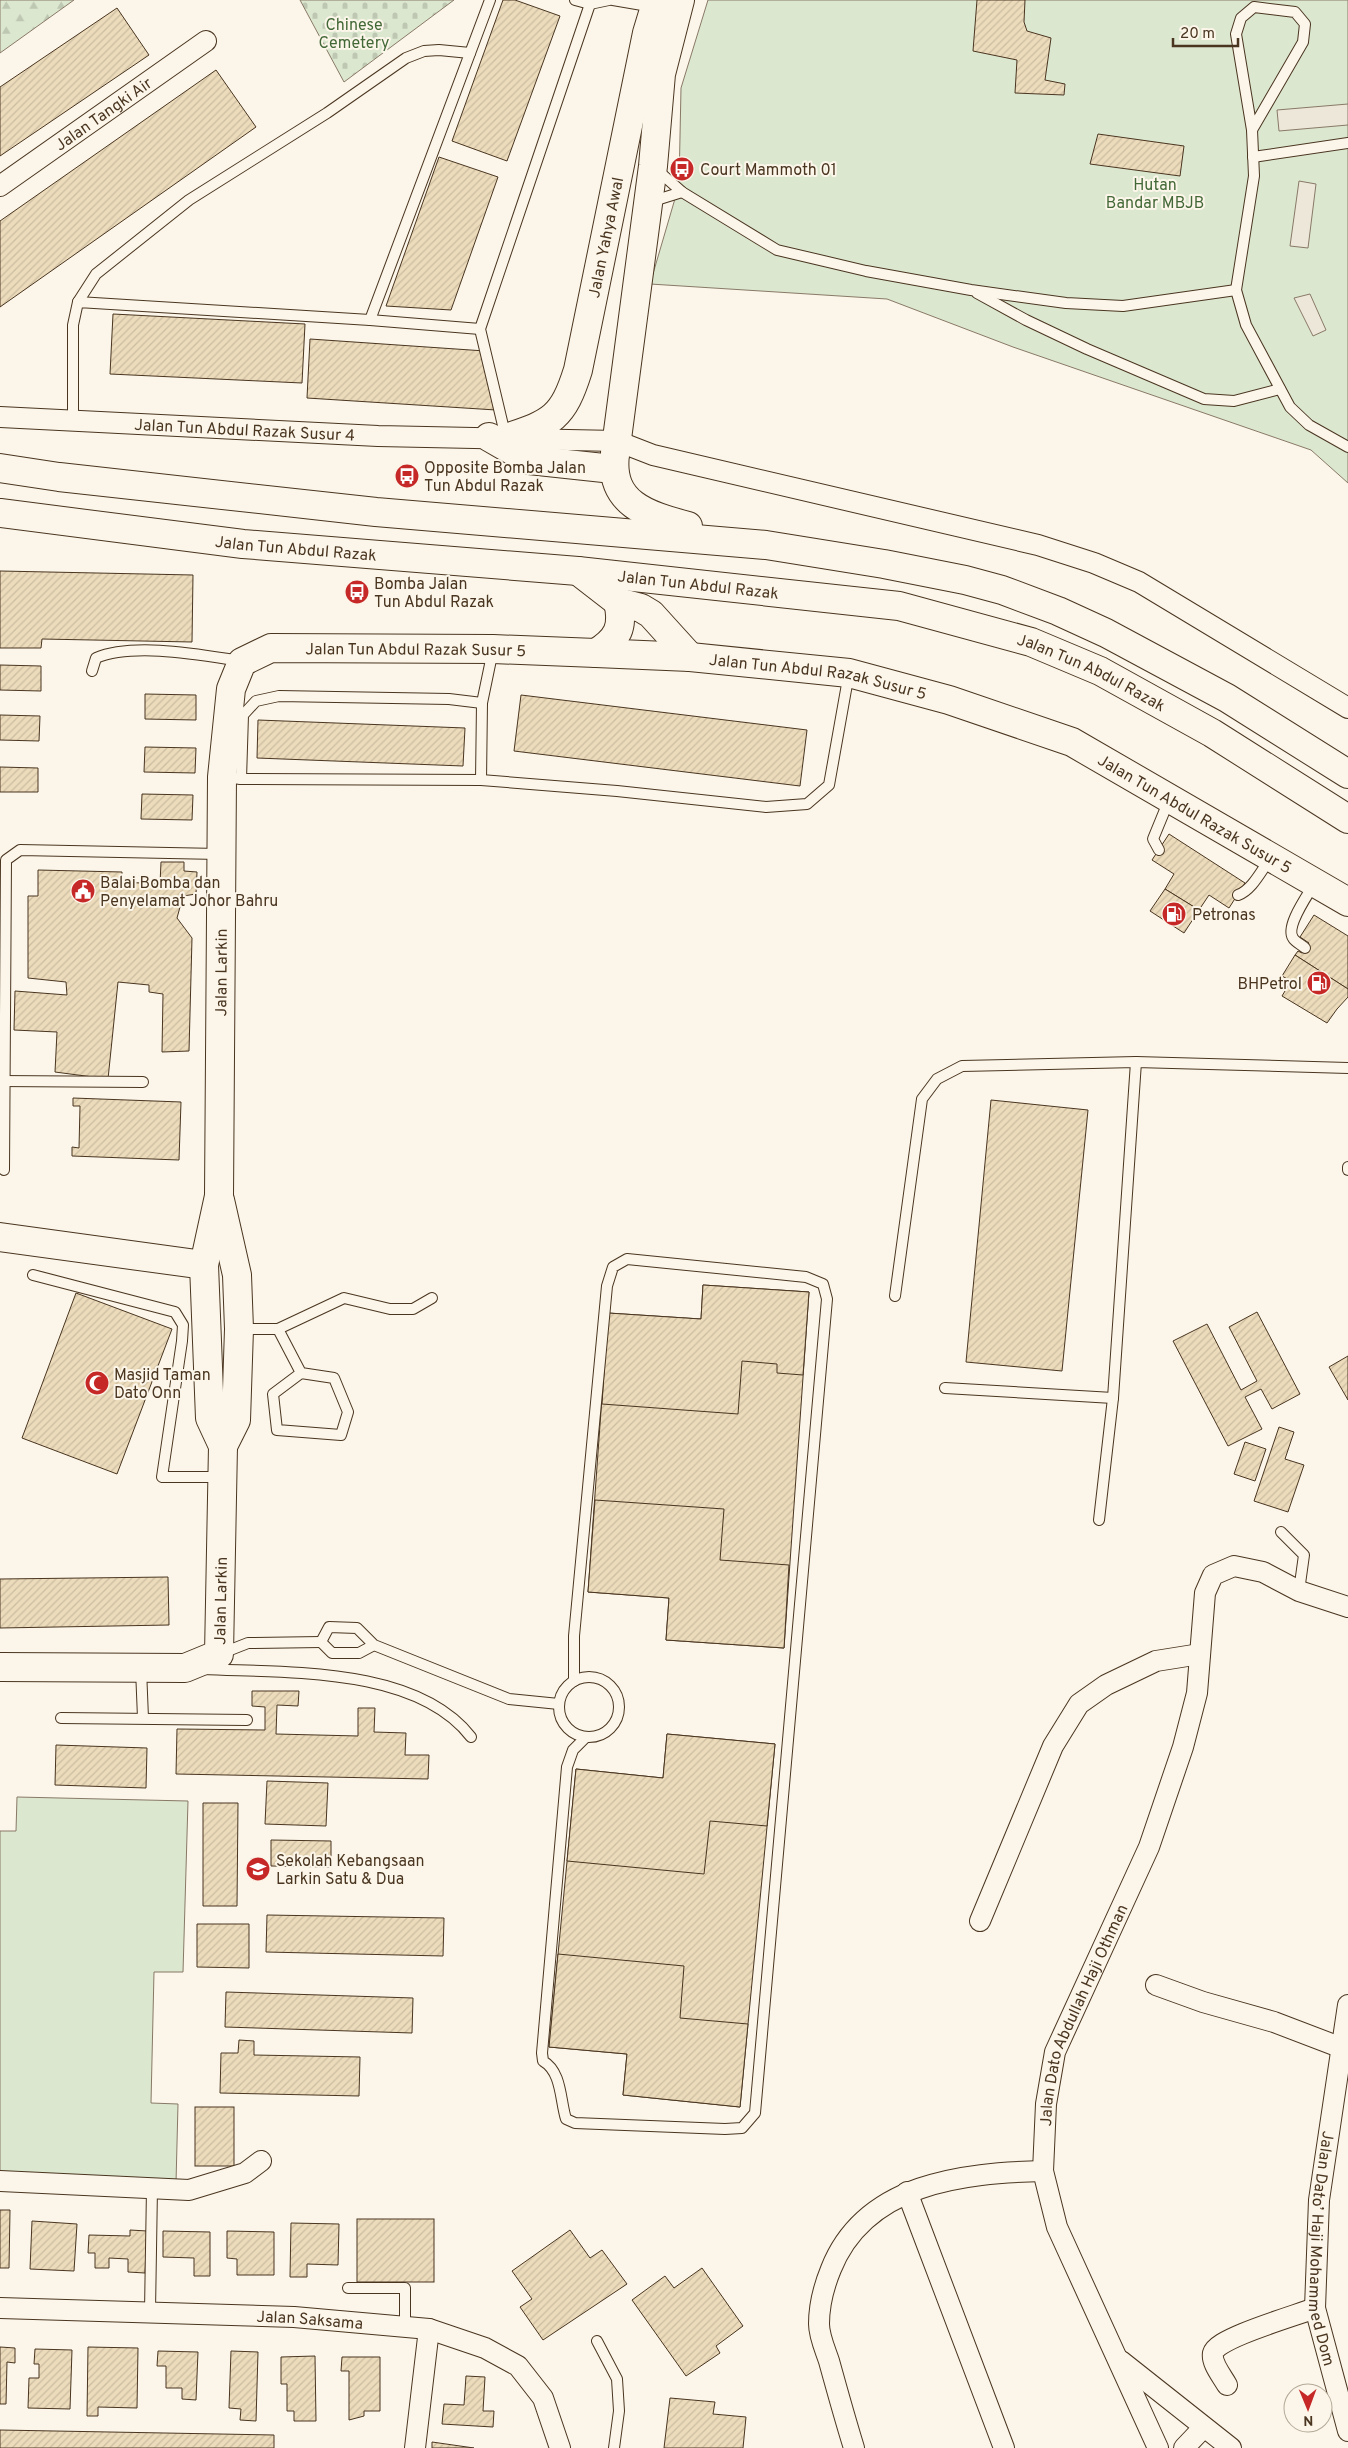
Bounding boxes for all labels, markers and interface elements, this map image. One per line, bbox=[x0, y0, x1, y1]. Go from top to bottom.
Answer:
scale bar bbox=[1173, 15, 1238, 47]
park label: Chinese Cemetery bbox=[319, 16, 389, 54]
text: 20 m bbox=[1180, 25, 1215, 44]
street label: Jalan Tangki Air bbox=[52, 74, 157, 156]
bus stop icon: Court Mammoth 01 bbox=[669, 156, 695, 182]
place label: Court Mammoth 01 bbox=[700, 161, 837, 181]
street label: Jalan Yahya Awal bbox=[585, 176, 629, 300]
park label: Hutan Bandar MBJB bbox=[1106, 176, 1204, 214]
street label: Jalan Tun Abdul Razak Susur 4 bbox=[134, 416, 355, 447]
place label: Opposite Bomba Jalan Tun Abdul Razak bbox=[424, 459, 586, 497]
bus stop icon: Opposite Bomba Jalan Tun Abdul Razak bbox=[394, 463, 420, 489]
street label: Jalan Tun Abdul Razak bbox=[214, 533, 377, 567]
street label: Jalan Tun Abdul Razak bbox=[616, 567, 780, 605]
place label: Bomba Jalan Tun Abdul Razak bbox=[374, 575, 494, 613]
bus stop icon: Bomba Jalan Tun Abdul Razak bbox=[344, 579, 370, 605]
street label: Jalan Tun Abdul Razak bbox=[1014, 631, 1168, 717]
street label: Jalan Tun Abdul Razak Susur 5 bbox=[305, 640, 527, 662]
street label: Jalan Tun Abdul Razak Susur 5 bbox=[708, 651, 929, 706]
street label: Jalan Tun Abdul Razak Susur 5 bbox=[1093, 751, 1295, 879]
place label: Balai Bomba dan Penyelamat Johor Bahru bbox=[100, 874, 278, 912]
public building icon: Balai Bomba dan Penyelamat Johor Bahru bbox=[70, 878, 96, 904]
fuel station icon: Petronas bbox=[1161, 901, 1187, 927]
place label: Petronas bbox=[1192, 906, 1256, 926]
street label: Jalan Larkin bbox=[212, 928, 233, 1017]
fuel station icon: BHPetrol bbox=[1306, 970, 1332, 996]
place label: BHPetrol bbox=[1238, 975, 1302, 995]
place label: Masjid Taman Dato Onn bbox=[114, 1366, 211, 1404]
mosque icon: Masjid Taman Dato Onn bbox=[84, 1370, 110, 1396]
street label: Jalan Larkin bbox=[211, 1557, 233, 1645]
place label: Sekolah Kebangsaan Larkin Satu & Dua bbox=[276, 1852, 425, 1890]
school or university icon: Sekolah Kebangsaan Larkin Satu & Dua bbox=[245, 1856, 271, 1882]
street label: Jalan Dato Abdullah Haji Othman bbox=[1037, 1902, 1133, 2127]
street label: Jalan Dato’ Haji Mohammed Dom bbox=[1303, 2129, 1338, 2368]
street label: Jalan Saksama bbox=[256, 2308, 364, 2335]
north arrow bbox=[1283, 2383, 1333, 2433]
text: N bbox=[1303, 2411, 1313, 2428]

